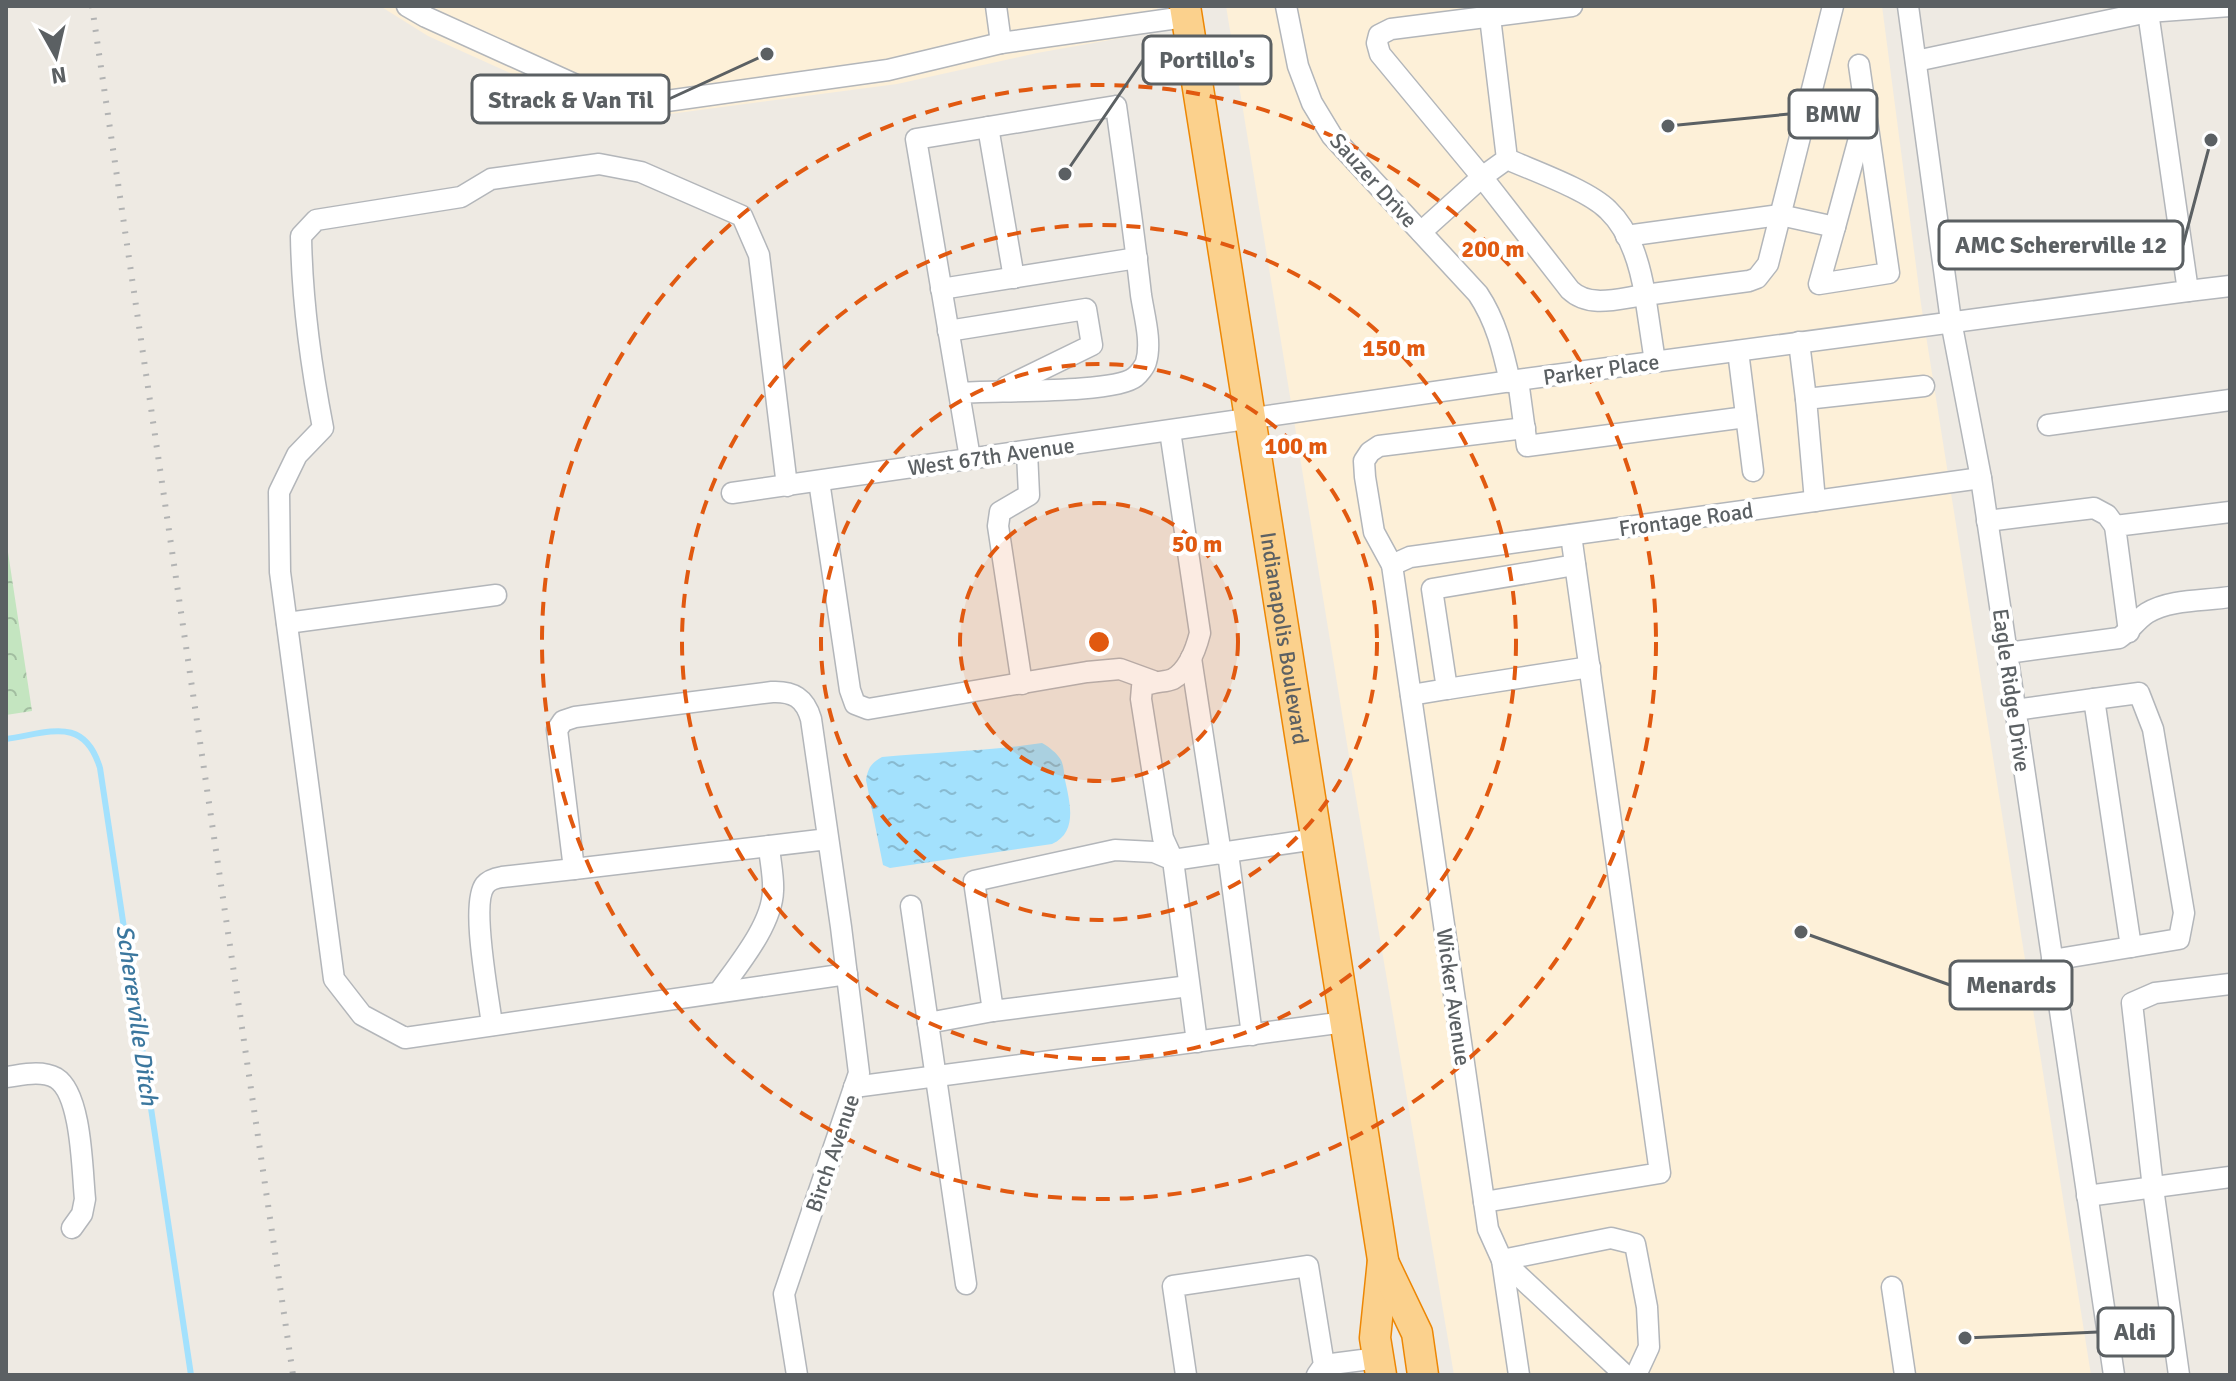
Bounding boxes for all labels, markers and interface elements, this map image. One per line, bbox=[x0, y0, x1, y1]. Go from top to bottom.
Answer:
north arrow bbox=[16, 16, 96, 96]
callout: Portillo's bbox=[1143, 36, 1271, 84]
text: Portillo's bbox=[1159, 45, 1255, 75]
text: N bbox=[49, 61, 68, 90]
callout: Strack & Van Til bbox=[472, 75, 669, 123]
text: Strack & Van Til bbox=[488, 85, 654, 115]
callout: BMW bbox=[1789, 90, 1877, 138]
text: BMW bbox=[1805, 99, 1861, 129]
street label: Sauzer Drive bbox=[1324, 127, 1423, 233]
callout: AMC Schererville 12 bbox=[1939, 221, 2183, 269]
text: AMC Schererville 12 bbox=[1955, 230, 2167, 260]
text: 200 m bbox=[1461, 234, 1525, 264]
text: 150 m bbox=[1362, 333, 1426, 363]
street label: Parker Place bbox=[1541, 348, 1661, 391]
street label: West 67th Avenue bbox=[906, 431, 1076, 482]
text: 100 m bbox=[1264, 431, 1328, 461]
street label: Frontage Road bbox=[1617, 497, 1755, 542]
text: 50 m bbox=[1172, 529, 1222, 559]
street label: Indianapolis Boulevard bbox=[1254, 530, 1314, 746]
street label: Eagle Ridge Drive bbox=[1987, 607, 2036, 773]
centre of rings bbox=[1085, 628, 1113, 656]
water label: Schererville Ditch bbox=[109, 923, 165, 1108]
street label: Wicker Avenue bbox=[1431, 927, 1477, 1067]
callout: Menards bbox=[1950, 961, 2072, 1009]
text: Menards bbox=[1966, 970, 2056, 1000]
street label: Birch Avenue bbox=[800, 1091, 865, 1216]
callout: Aldi bbox=[2098, 1308, 2173, 1356]
text: Aldi bbox=[2114, 1317, 2156, 1347]

